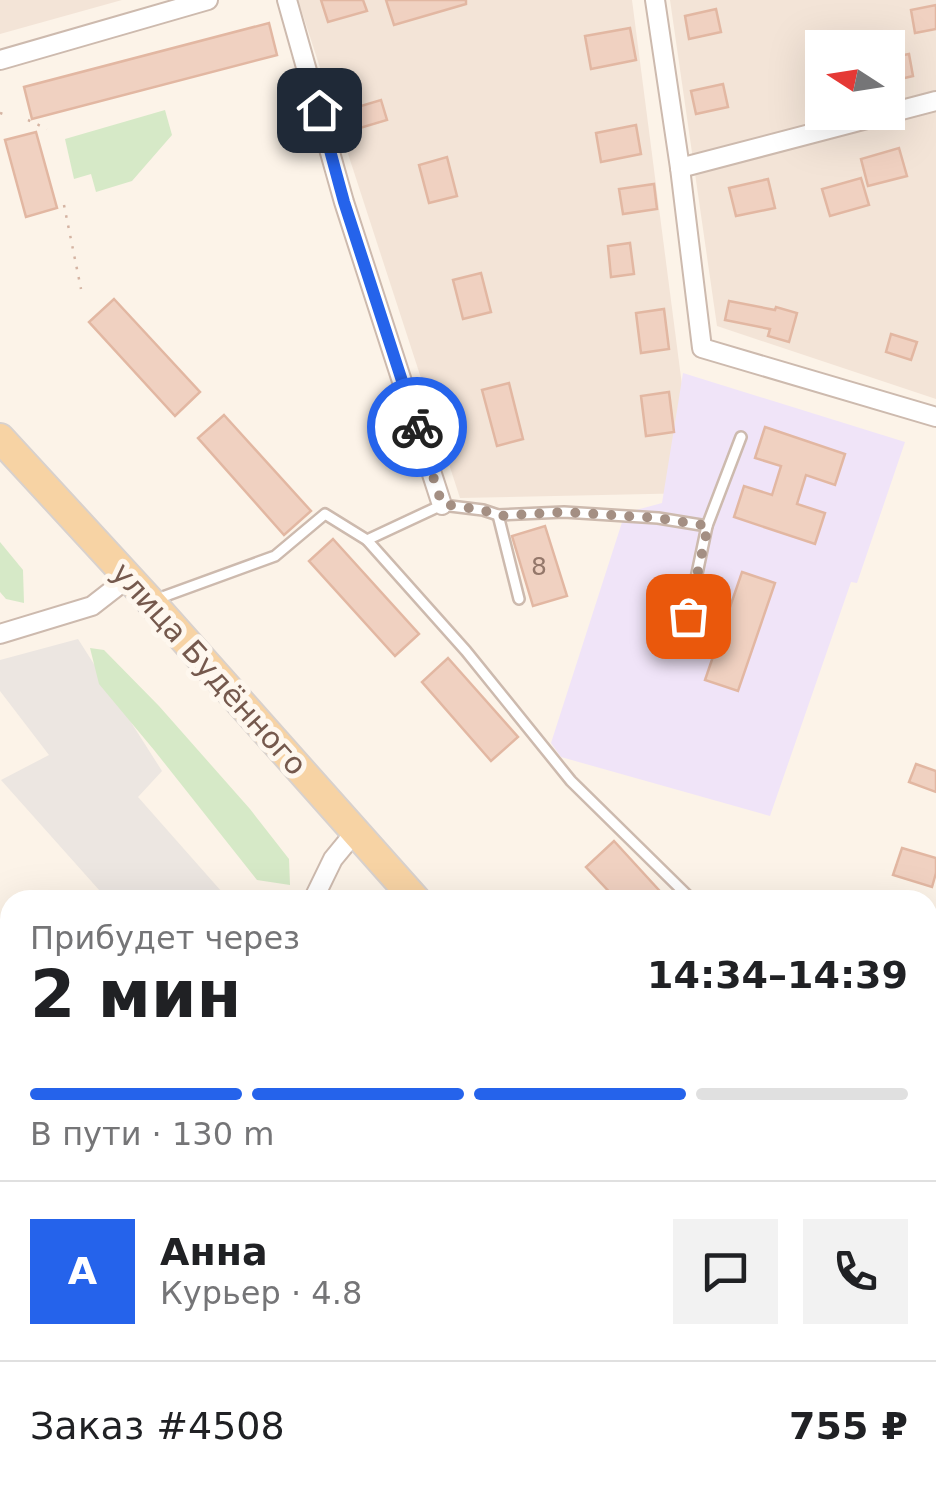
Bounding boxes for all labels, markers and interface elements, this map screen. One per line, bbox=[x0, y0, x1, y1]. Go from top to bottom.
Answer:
north arrow bbox=[805, 30, 905, 130]
map controls bbox=[805, 30, 905, 130]
pin bbox=[277, 68, 362, 153]
icon: home bbox=[292, 83, 347, 138]
courier bbox=[367, 377, 467, 477]
icon: bike bbox=[390, 400, 445, 455]
house number: 8 bbox=[531, 552, 547, 581]
street label: улица Будённого bbox=[105, 555, 314, 782]
pin bbox=[646, 574, 731, 659]
icon: bag bbox=[661, 589, 716, 644]
text: Прибудет через bbox=[30, 919, 300, 957]
text: 14:34–14:39 bbox=[647, 953, 908, 997]
text: 2 мин bbox=[30, 957, 241, 1032]
text: В пути · 130 m bbox=[30, 1115, 274, 1153]
button: chat bbox=[673, 1219, 778, 1324]
button: phone bbox=[803, 1219, 908, 1324]
text: Анна bbox=[160, 1230, 268, 1274]
text: А bbox=[68, 1249, 97, 1293]
text: Курьер · 4.8 bbox=[160, 1274, 362, 1312]
text: Заказ #4508 bbox=[30, 1404, 285, 1448]
text: 755 ₽ bbox=[789, 1404, 908, 1448]

